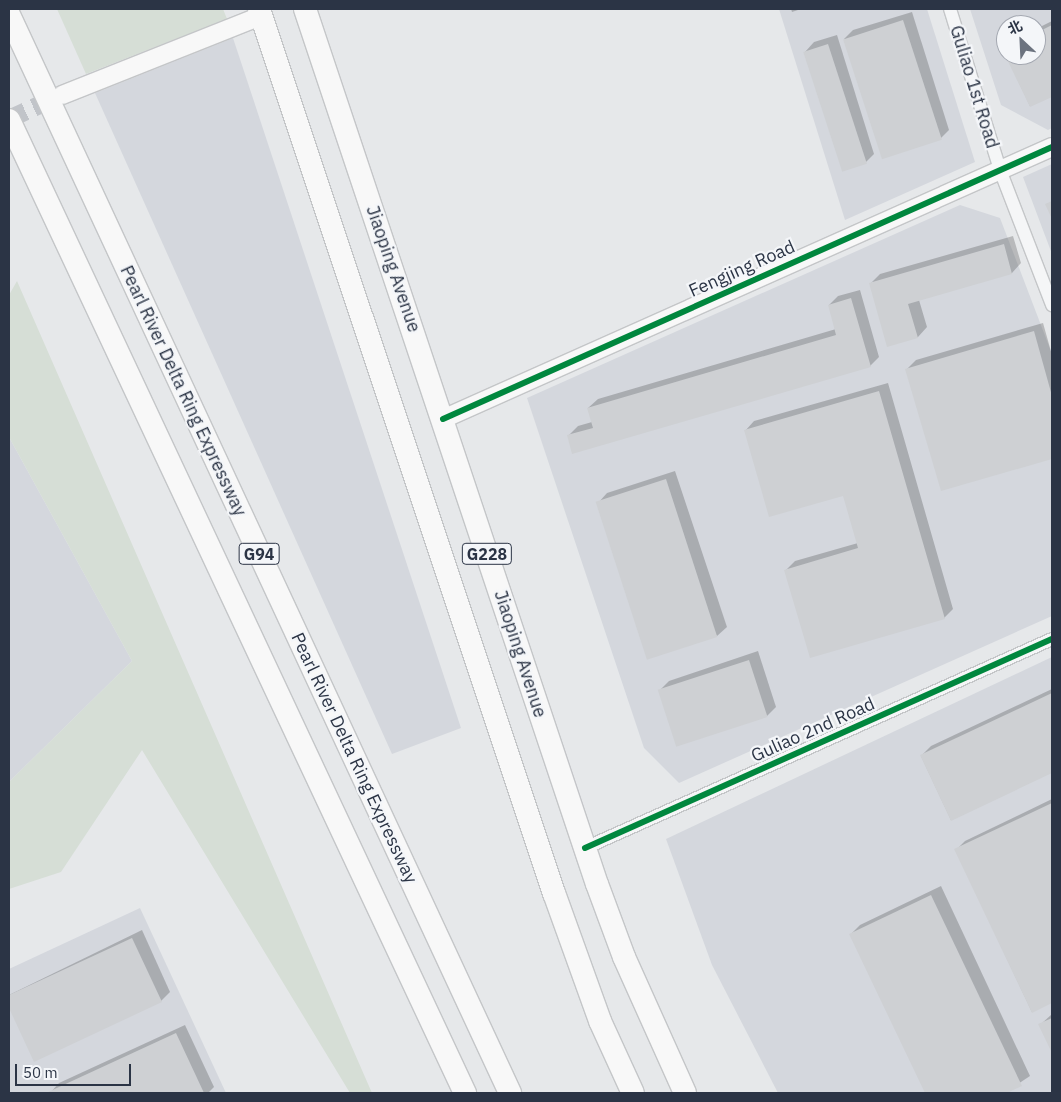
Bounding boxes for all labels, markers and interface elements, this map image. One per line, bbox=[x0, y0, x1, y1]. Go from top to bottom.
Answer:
north arrow bbox=[996, 15, 1046, 65]
text: 北 bbox=[1005, 16, 1025, 38]
street label: Guliao 1st Road bbox=[945, 23, 1003, 151]
street label: Jiaoping Avenue bbox=[361, 203, 425, 335]
street label: Fengjing Road bbox=[686, 236, 798, 302]
street label: Pearl River Delta Ring Expressway bbox=[115, 262, 251, 520]
road number: G94 bbox=[238, 540, 280, 568]
road number: G228 bbox=[461, 540, 513, 568]
street label: Jiaoping Avenue bbox=[489, 588, 551, 720]
street label: Pearl River Delta Ring Expressway bbox=[286, 629, 422, 887]
street label: Guliao 2nd Road bbox=[748, 693, 878, 767]
scale bar bbox=[18, 1054, 134, 1086]
text: 50 m bbox=[23, 1063, 58, 1082]

